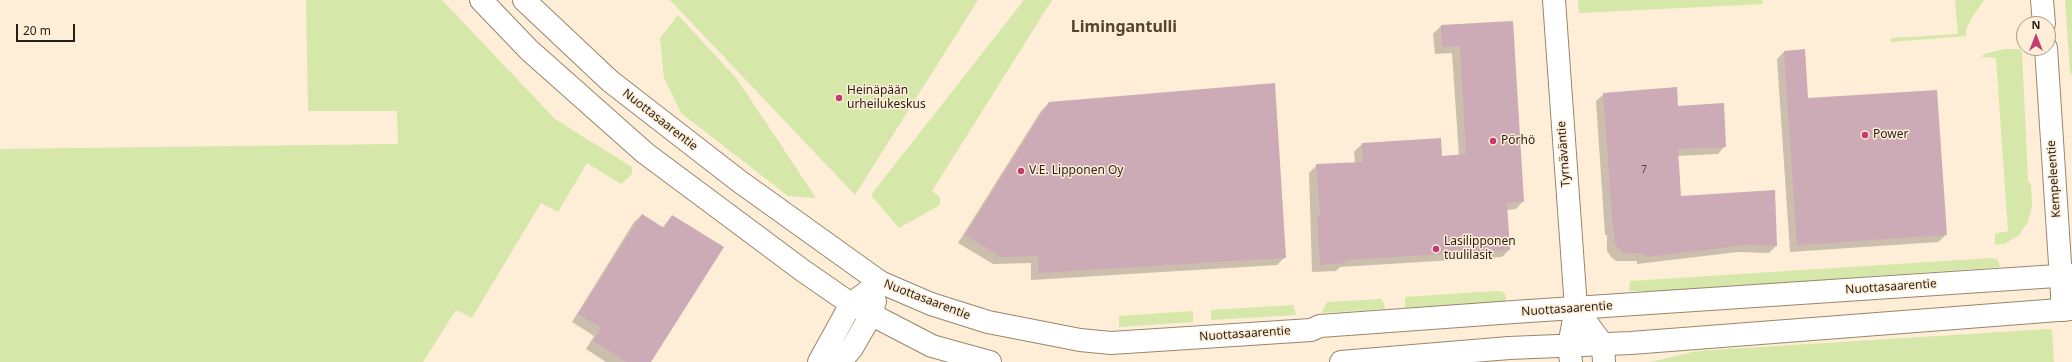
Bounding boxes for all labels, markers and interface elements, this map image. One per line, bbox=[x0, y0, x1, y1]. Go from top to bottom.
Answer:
scale bar bbox=[18, 16, 77, 42]
north arrow bbox=[2016, 16, 2056, 56]
district label: Limingantulli bbox=[1071, 17, 1177, 37]
text: N bbox=[2032, 17, 2040, 32]
text: 20 m bbox=[23, 22, 51, 39]
place label: Heinäpään urheilukeskus bbox=[847, 84, 926, 112]
street label: Nuottasaarentie bbox=[620, 86, 700, 154]
marker: Heinäpään urheilukeskus bbox=[834, 93, 844, 103]
street label: Tyrnäväntie bbox=[1555, 121, 1573, 187]
place label: Power bbox=[1873, 128, 1908, 142]
marker: Power bbox=[1860, 130, 1870, 140]
place label: Pörhö bbox=[1501, 134, 1535, 148]
marker: Pörhö bbox=[1488, 136, 1498, 146]
street label: Kempeleentie bbox=[2044, 140, 2064, 218]
place label: V.E. Lipponen Oy bbox=[1029, 164, 1123, 178]
house number: 7 bbox=[1641, 164, 1647, 176]
marker: V.E. Lipponen Oy bbox=[1016, 166, 1026, 176]
place label: Lasilipponen tuulilasit bbox=[1444, 235, 1516, 263]
marker: Lasilipponen tuulilasit bbox=[1431, 244, 1441, 254]
street label: Nuottasaarentie bbox=[882, 277, 972, 323]
street label: Nuottasaarentie bbox=[1845, 277, 1937, 297]
street label: Nuottasaarentie bbox=[1521, 299, 1613, 319]
street label: Nuottasaarentie bbox=[1199, 324, 1291, 344]

